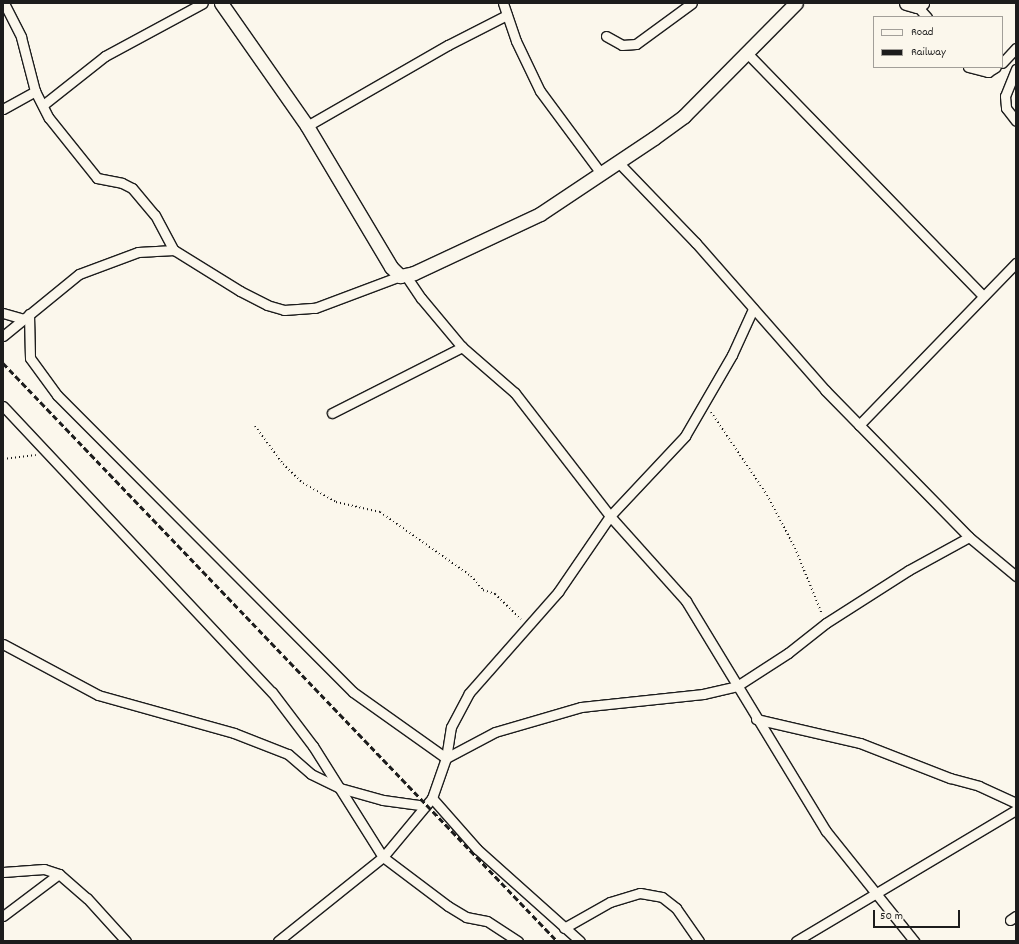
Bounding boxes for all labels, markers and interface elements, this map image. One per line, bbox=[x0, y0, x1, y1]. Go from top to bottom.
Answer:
legend bbox=[873, 16, 1003, 68]
text: Road bbox=[911, 24, 933, 41]
text: Railway bbox=[911, 44, 946, 61]
scale bar bbox=[875, 902, 962, 928]
text: 50 m bbox=[880, 908, 903, 925]

